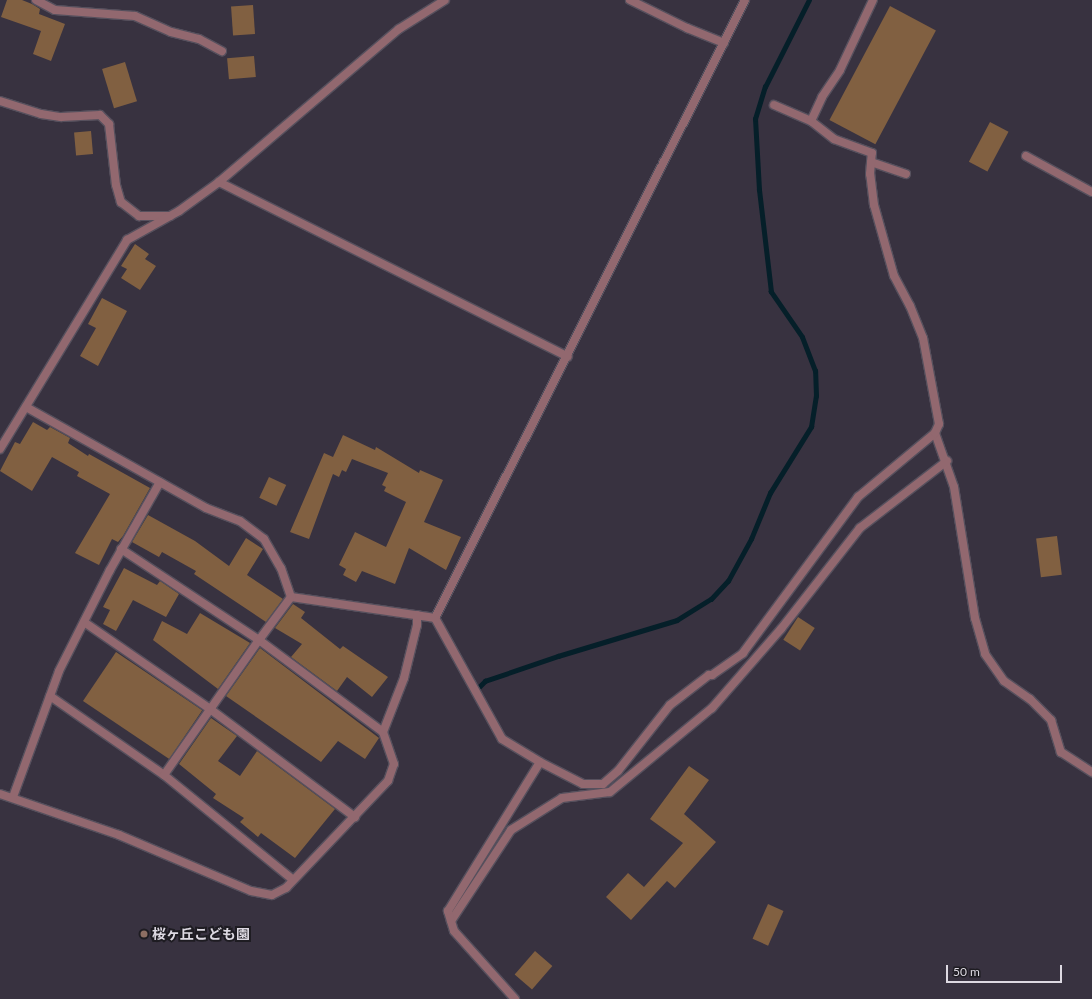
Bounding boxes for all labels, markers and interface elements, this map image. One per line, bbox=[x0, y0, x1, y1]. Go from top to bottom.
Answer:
place label: 桜ヶ丘こども園 bbox=[152, 926, 250, 942]
marker: 桜ヶ丘こども園 bbox=[139, 929, 149, 939]
scale bar bbox=[948, 957, 1064, 983]
text: 50 m bbox=[953, 964, 980, 979]

